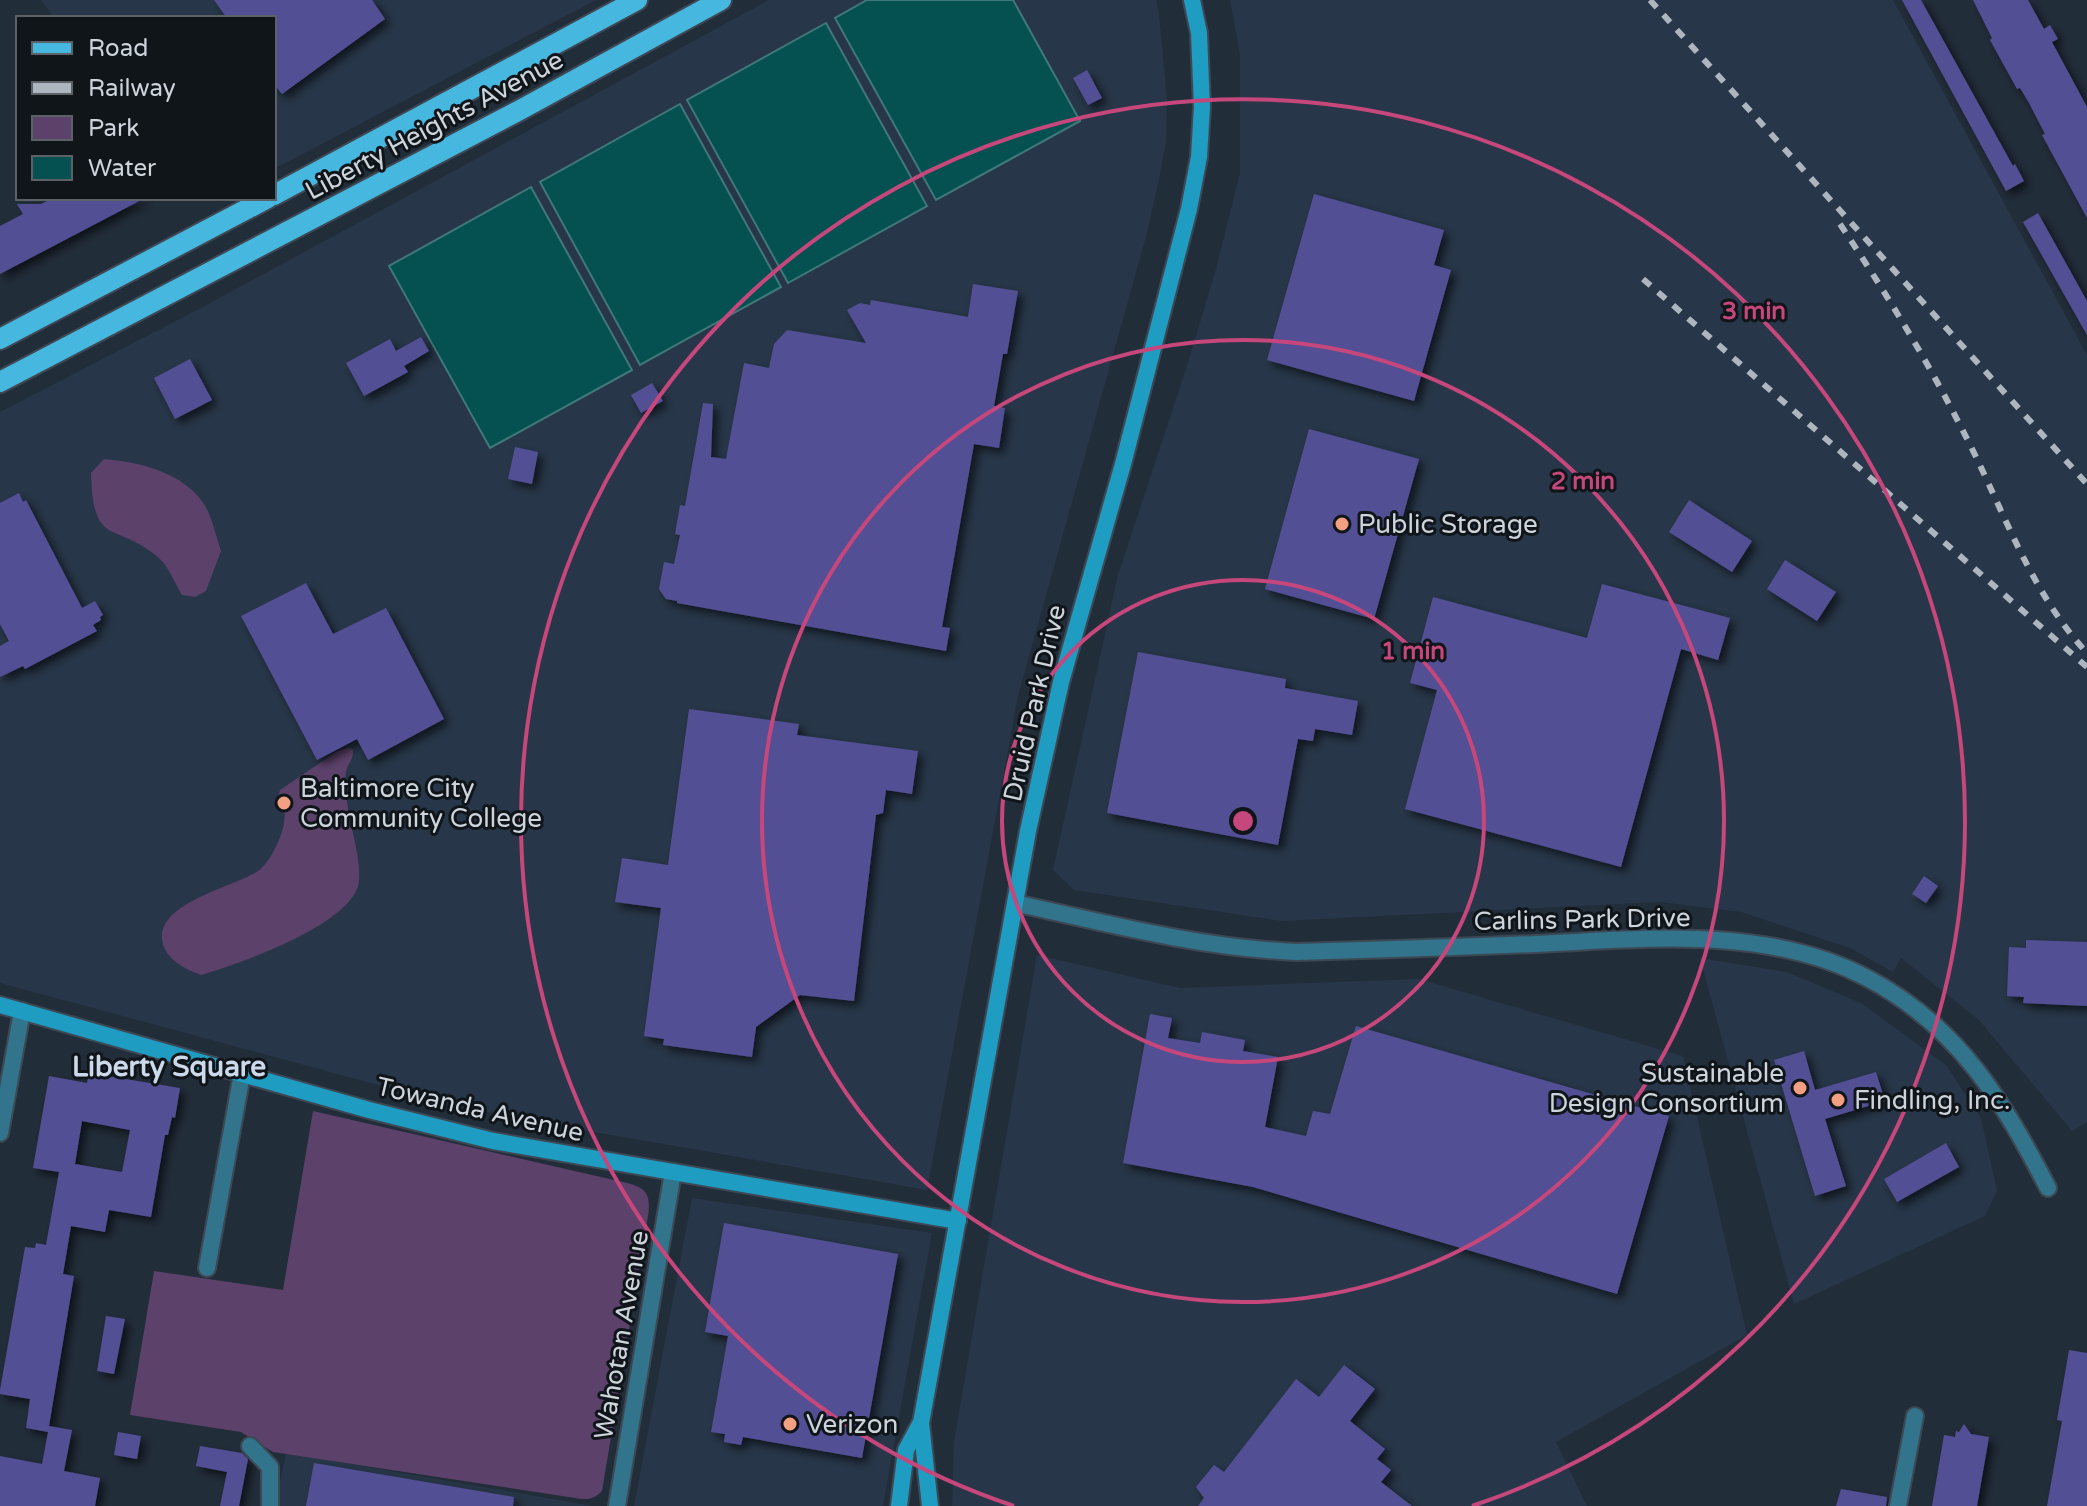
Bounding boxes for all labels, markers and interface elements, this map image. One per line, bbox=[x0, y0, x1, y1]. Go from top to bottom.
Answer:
legend bbox=[16, 16, 276, 200]
text: Road bbox=[88, 34, 148, 63]
street label: Liberty Heights Avenue bbox=[300, 44, 569, 207]
text: Railway bbox=[88, 74, 176, 103]
text: Park bbox=[88, 114, 139, 143]
text: Water bbox=[88, 154, 157, 183]
text: 3 min bbox=[1722, 297, 1786, 326]
text: 2 min bbox=[1551, 467, 1615, 496]
place label: Public Storage bbox=[1358, 509, 1538, 540]
marker: Public Storage bbox=[1333, 515, 1351, 533]
street label: Druid Park Drive bbox=[997, 602, 1072, 805]
text: 1 min bbox=[1381, 637, 1445, 666]
place label: Baltimore City Community College bbox=[300, 773, 542, 834]
marker: Baltimore City Community College bbox=[275, 794, 293, 812]
centre of rings bbox=[1229, 807, 1257, 835]
street label: Carlins Park Drive bbox=[1473, 902, 1691, 937]
district label: Liberty Square bbox=[72, 1050, 266, 1084]
place label: Sustainable Design Consortium bbox=[1549, 1058, 1784, 1119]
street label: Towanda Avenue bbox=[373, 1071, 586, 1148]
marker: Sustainable Design Consortium bbox=[1791, 1079, 1809, 1097]
place label: Findling, Inc. bbox=[1854, 1085, 2011, 1116]
marker: Findling, Inc. bbox=[1829, 1091, 1847, 1109]
street label: Wahotan Avenue bbox=[588, 1228, 655, 1442]
place label: Verizon bbox=[806, 1409, 898, 1440]
marker: Verizon bbox=[781, 1415, 799, 1433]

